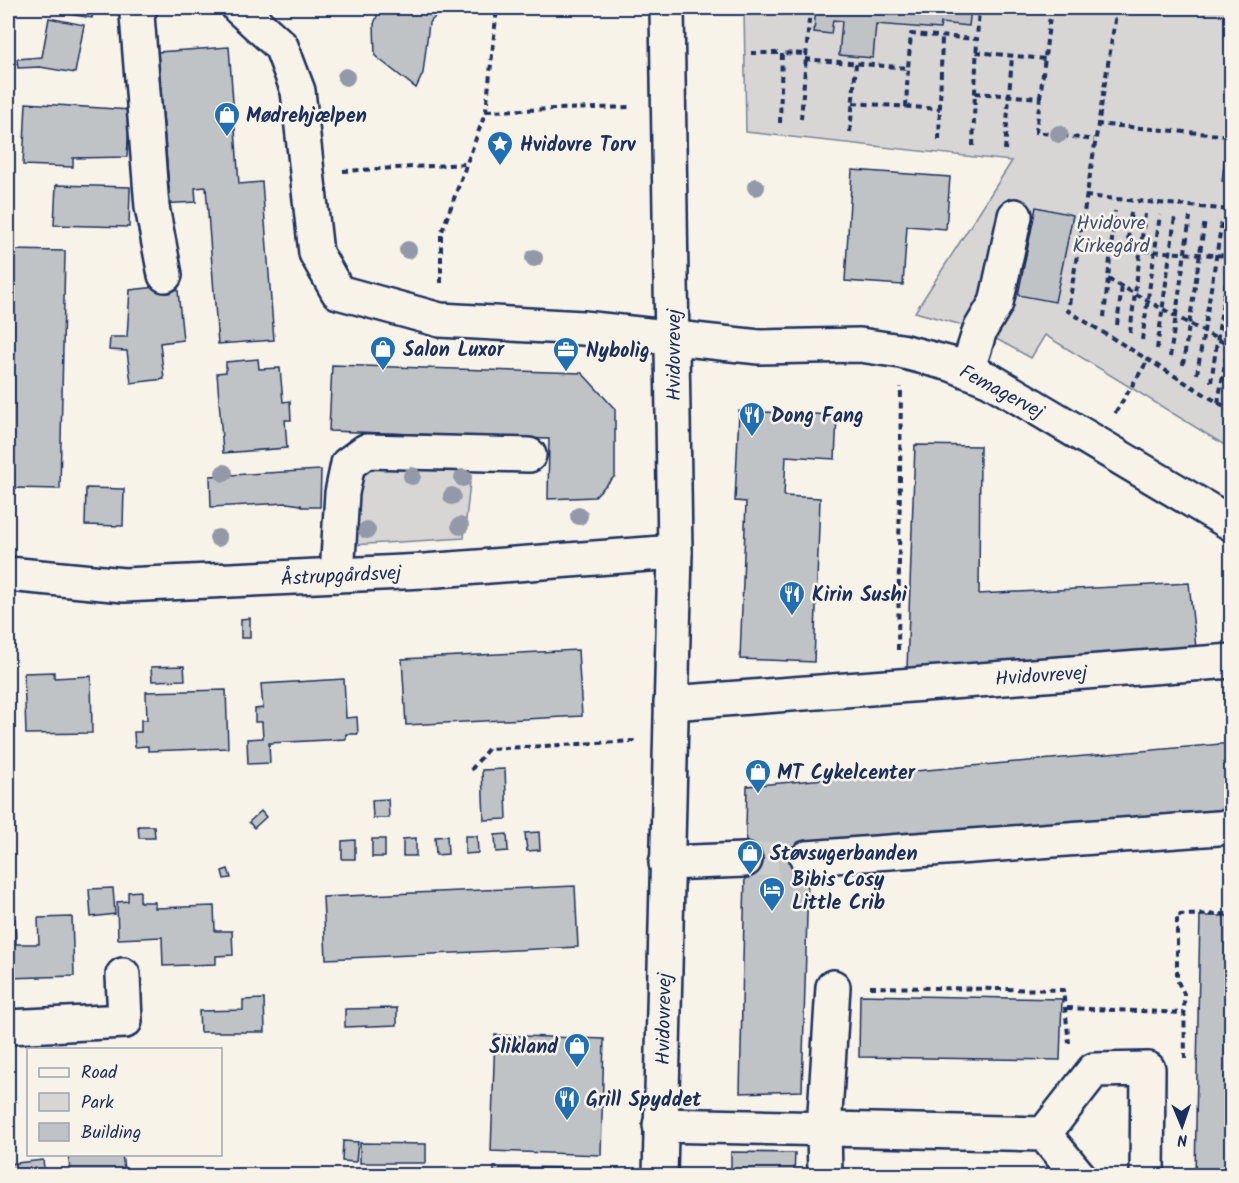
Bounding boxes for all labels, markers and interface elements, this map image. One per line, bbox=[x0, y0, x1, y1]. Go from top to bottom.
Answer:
shop icon: Mødrehjælpen bbox=[212, 100, 242, 138]
place label: Mødrehjælpen bbox=[246, 101, 367, 133]
place icon: Hvidovre Torv bbox=[485, 129, 515, 167]
place label: Hvidovre Torv bbox=[520, 130, 636, 162]
park label: Hvidovre Kirkegård bbox=[1072, 208, 1151, 263]
street label: Hvidovrevej bbox=[659, 308, 691, 401]
shop icon: Salon Luxor bbox=[368, 334, 398, 372]
place label: Salon Luxor bbox=[403, 335, 505, 367]
office icon: Nybolig bbox=[551, 335, 581, 373]
place label: Nybolig bbox=[586, 336, 650, 368]
street label: Femagervej bbox=[953, 357, 1050, 429]
restaurant icon: Dong Fang bbox=[737, 400, 767, 438]
place label: Dong Fang bbox=[771, 401, 864, 433]
street label: Åstrupgårdsvej bbox=[280, 558, 403, 596]
restaurant icon: Kirin Sushi bbox=[777, 579, 807, 617]
place label: Kirin Sushi bbox=[812, 580, 908, 612]
street label: Hvidovrevej bbox=[994, 658, 1089, 696]
shop icon: MT Cykelcenter bbox=[743, 757, 773, 795]
place label: MT Cykelcenter bbox=[777, 758, 916, 790]
shop icon: Støvsugerbanden bbox=[735, 838, 765, 876]
place label: Støvsugerbanden bbox=[770, 839, 917, 871]
place label: Bibis Cosy Little Crib bbox=[792, 865, 885, 920]
hotel icon: Bibis Cosy Little Crib bbox=[757, 875, 787, 913]
street label: Hvidovrevej bbox=[648, 972, 682, 1065]
shop icon: Slikland bbox=[562, 1031, 592, 1069]
place label: Slikland bbox=[489, 1032, 559, 1064]
legend bbox=[27, 1048, 222, 1156]
text: Road bbox=[81, 1059, 118, 1088]
restaurant icon: Grill Spyddet bbox=[552, 1084, 582, 1122]
place label: Grill Spyddet bbox=[586, 1085, 702, 1117]
text: Park bbox=[81, 1089, 114, 1118]
north arrow bbox=[1152, 1096, 1212, 1156]
text: Building bbox=[81, 1119, 141, 1148]
text: N bbox=[1177, 1127, 1188, 1152]

